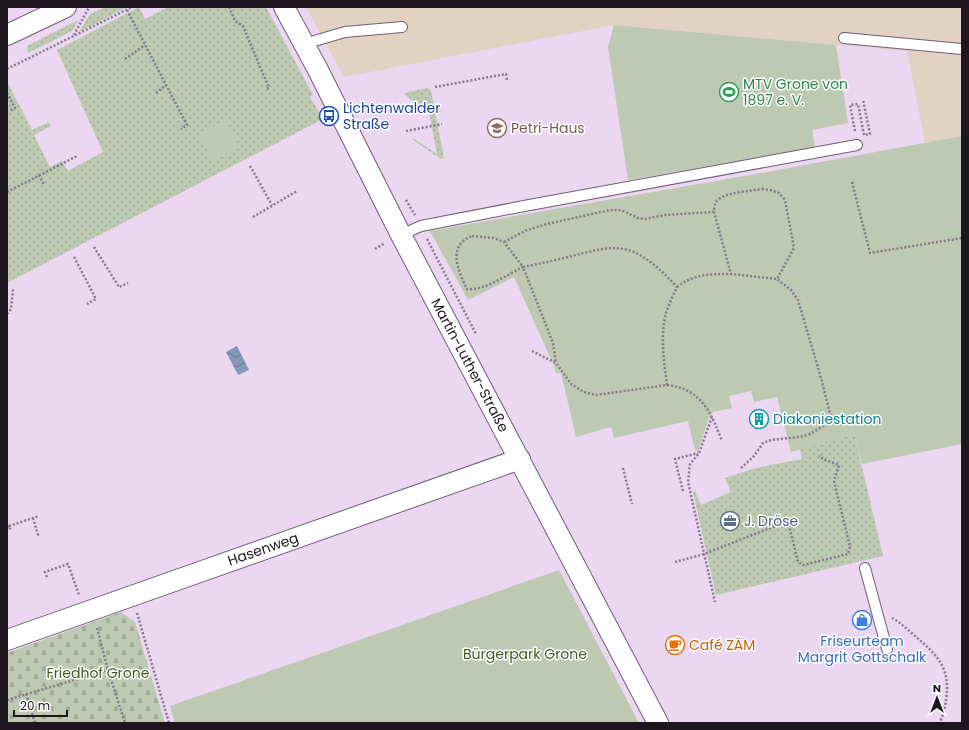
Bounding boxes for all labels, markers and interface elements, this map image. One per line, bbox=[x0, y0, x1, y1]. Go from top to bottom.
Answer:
place label: MTV Grone von 1897 e. V. bbox=[743, 74, 848, 110]
sports icon: MTV Grone von 1897 e. V. bbox=[718, 81, 740, 103]
place label: Lichtenwalder Straße bbox=[343, 98, 440, 134]
bus stop icon: Lichtenwalder Straße bbox=[318, 105, 340, 127]
school or university icon: Petri-Haus bbox=[486, 117, 508, 139]
place label: Petri-Haus bbox=[511, 118, 585, 138]
street label: Martin-Luther-Straße bbox=[426, 295, 514, 436]
building icon: Diakoniestation bbox=[748, 408, 770, 430]
place label: Diakoniestation bbox=[773, 409, 881, 429]
office icon: J. Dröse bbox=[719, 510, 741, 532]
place label: J. Dröse bbox=[744, 511, 798, 531]
street label: Hasenweg bbox=[225, 528, 301, 570]
shop icon: Friseurteam Margrit Gottschalk bbox=[851, 609, 873, 631]
place label: Friseurteam Margrit Gottschalk bbox=[798, 631, 927, 667]
cafe icon: Café ZÄM bbox=[664, 634, 686, 656]
place label: Café ZÄM bbox=[689, 635, 755, 655]
park label: Bürgerpark Grone bbox=[463, 644, 587, 664]
park label: Friedhof Grone bbox=[47, 663, 150, 683]
north arrow bbox=[917, 678, 957, 718]
text: N bbox=[933, 680, 941, 696]
scale bar bbox=[14, 692, 67, 718]
text: 20 m bbox=[20, 697, 50, 714]

